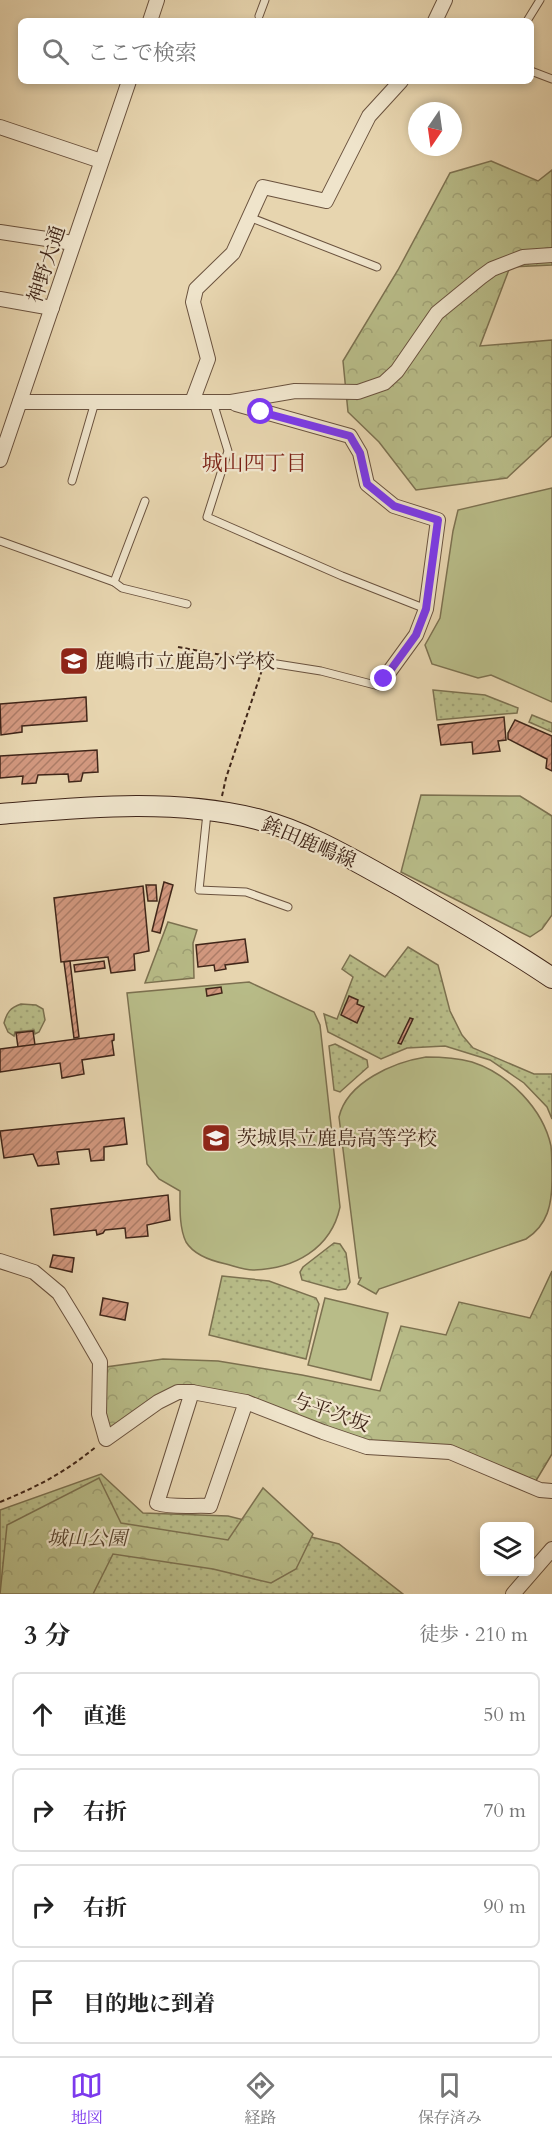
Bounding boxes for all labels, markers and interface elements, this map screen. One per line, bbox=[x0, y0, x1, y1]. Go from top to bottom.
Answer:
search box bbox=[18, 18, 534, 84]
icon: search bbox=[39, 35, 72, 68]
text: ここで検索 bbox=[87, 38, 197, 68]
north arrow bbox=[408, 102, 462, 156]
street label: 神野大通 bbox=[21, 222, 72, 306]
route start bbox=[247, 398, 273, 424]
district label: 城山四丁目 bbox=[202, 449, 307, 478]
school or university icon: 鹿嶋市立鹿島小学校 bbox=[58, 645, 90, 677]
place label: 鹿嶋市立鹿島小学校 bbox=[95, 648, 275, 675]
route end bbox=[370, 665, 396, 691]
street label: 鉾田鹿嶋線 bbox=[258, 810, 360, 874]
school or university icon: 茨城県立鹿島高等学校 bbox=[200, 1122, 232, 1154]
place label: 茨城県立鹿島高等学校 bbox=[237, 1125, 437, 1152]
street label: 与平次坂 bbox=[289, 1387, 373, 1438]
map controls bbox=[480, 1522, 534, 1576]
button: layers bbox=[480, 1522, 534, 1576]
park label: 城山公園 bbox=[47, 1525, 130, 1552]
text: 3 分 bbox=[24, 1618, 70, 1653]
text: 徒歩 · 210 m bbox=[419, 1621, 528, 1648]
icon: ahead bbox=[26, 1698, 59, 1731]
text: 直進 bbox=[83, 1701, 127, 1731]
text: 50 m bbox=[483, 1701, 526, 1728]
icon: right bbox=[26, 1794, 59, 1827]
text: 右折 bbox=[83, 1797, 127, 1827]
text: 70 m bbox=[483, 1797, 526, 1824]
icon: right bbox=[26, 1890, 59, 1923]
text: 右折 bbox=[83, 1893, 127, 1923]
text: 90 m bbox=[483, 1893, 526, 1920]
icon: arrive bbox=[26, 1986, 59, 2019]
text: 目的地に到着 bbox=[83, 1989, 215, 2019]
tab: 地図 bbox=[70, 2069, 103, 2129]
tab: 経路 bbox=[244, 2069, 277, 2129]
tab: 保存済み bbox=[418, 2069, 482, 2129]

